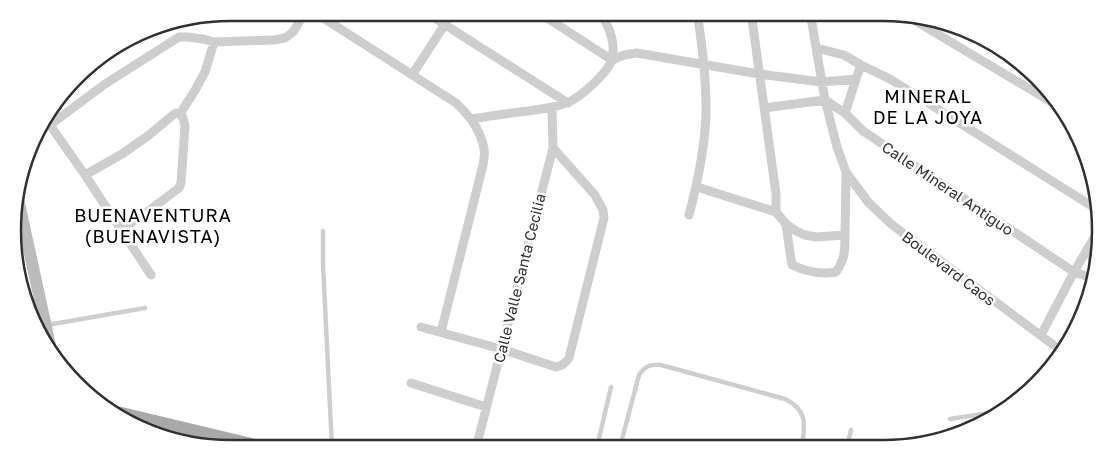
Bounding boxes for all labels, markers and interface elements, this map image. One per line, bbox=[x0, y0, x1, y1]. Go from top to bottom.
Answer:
district label: MINERAL DE LA JOYA bbox=[873, 85, 983, 128]
street label: Calle Mineral Antiguo bbox=[879, 137, 1017, 239]
street label: Calle Valle Santa Cecilia bbox=[489, 191, 549, 365]
district label: BUENAVENTURA (BUENAVISTA) bbox=[74, 204, 232, 247]
street label: Boulevard Caos bbox=[899, 227, 999, 309]

